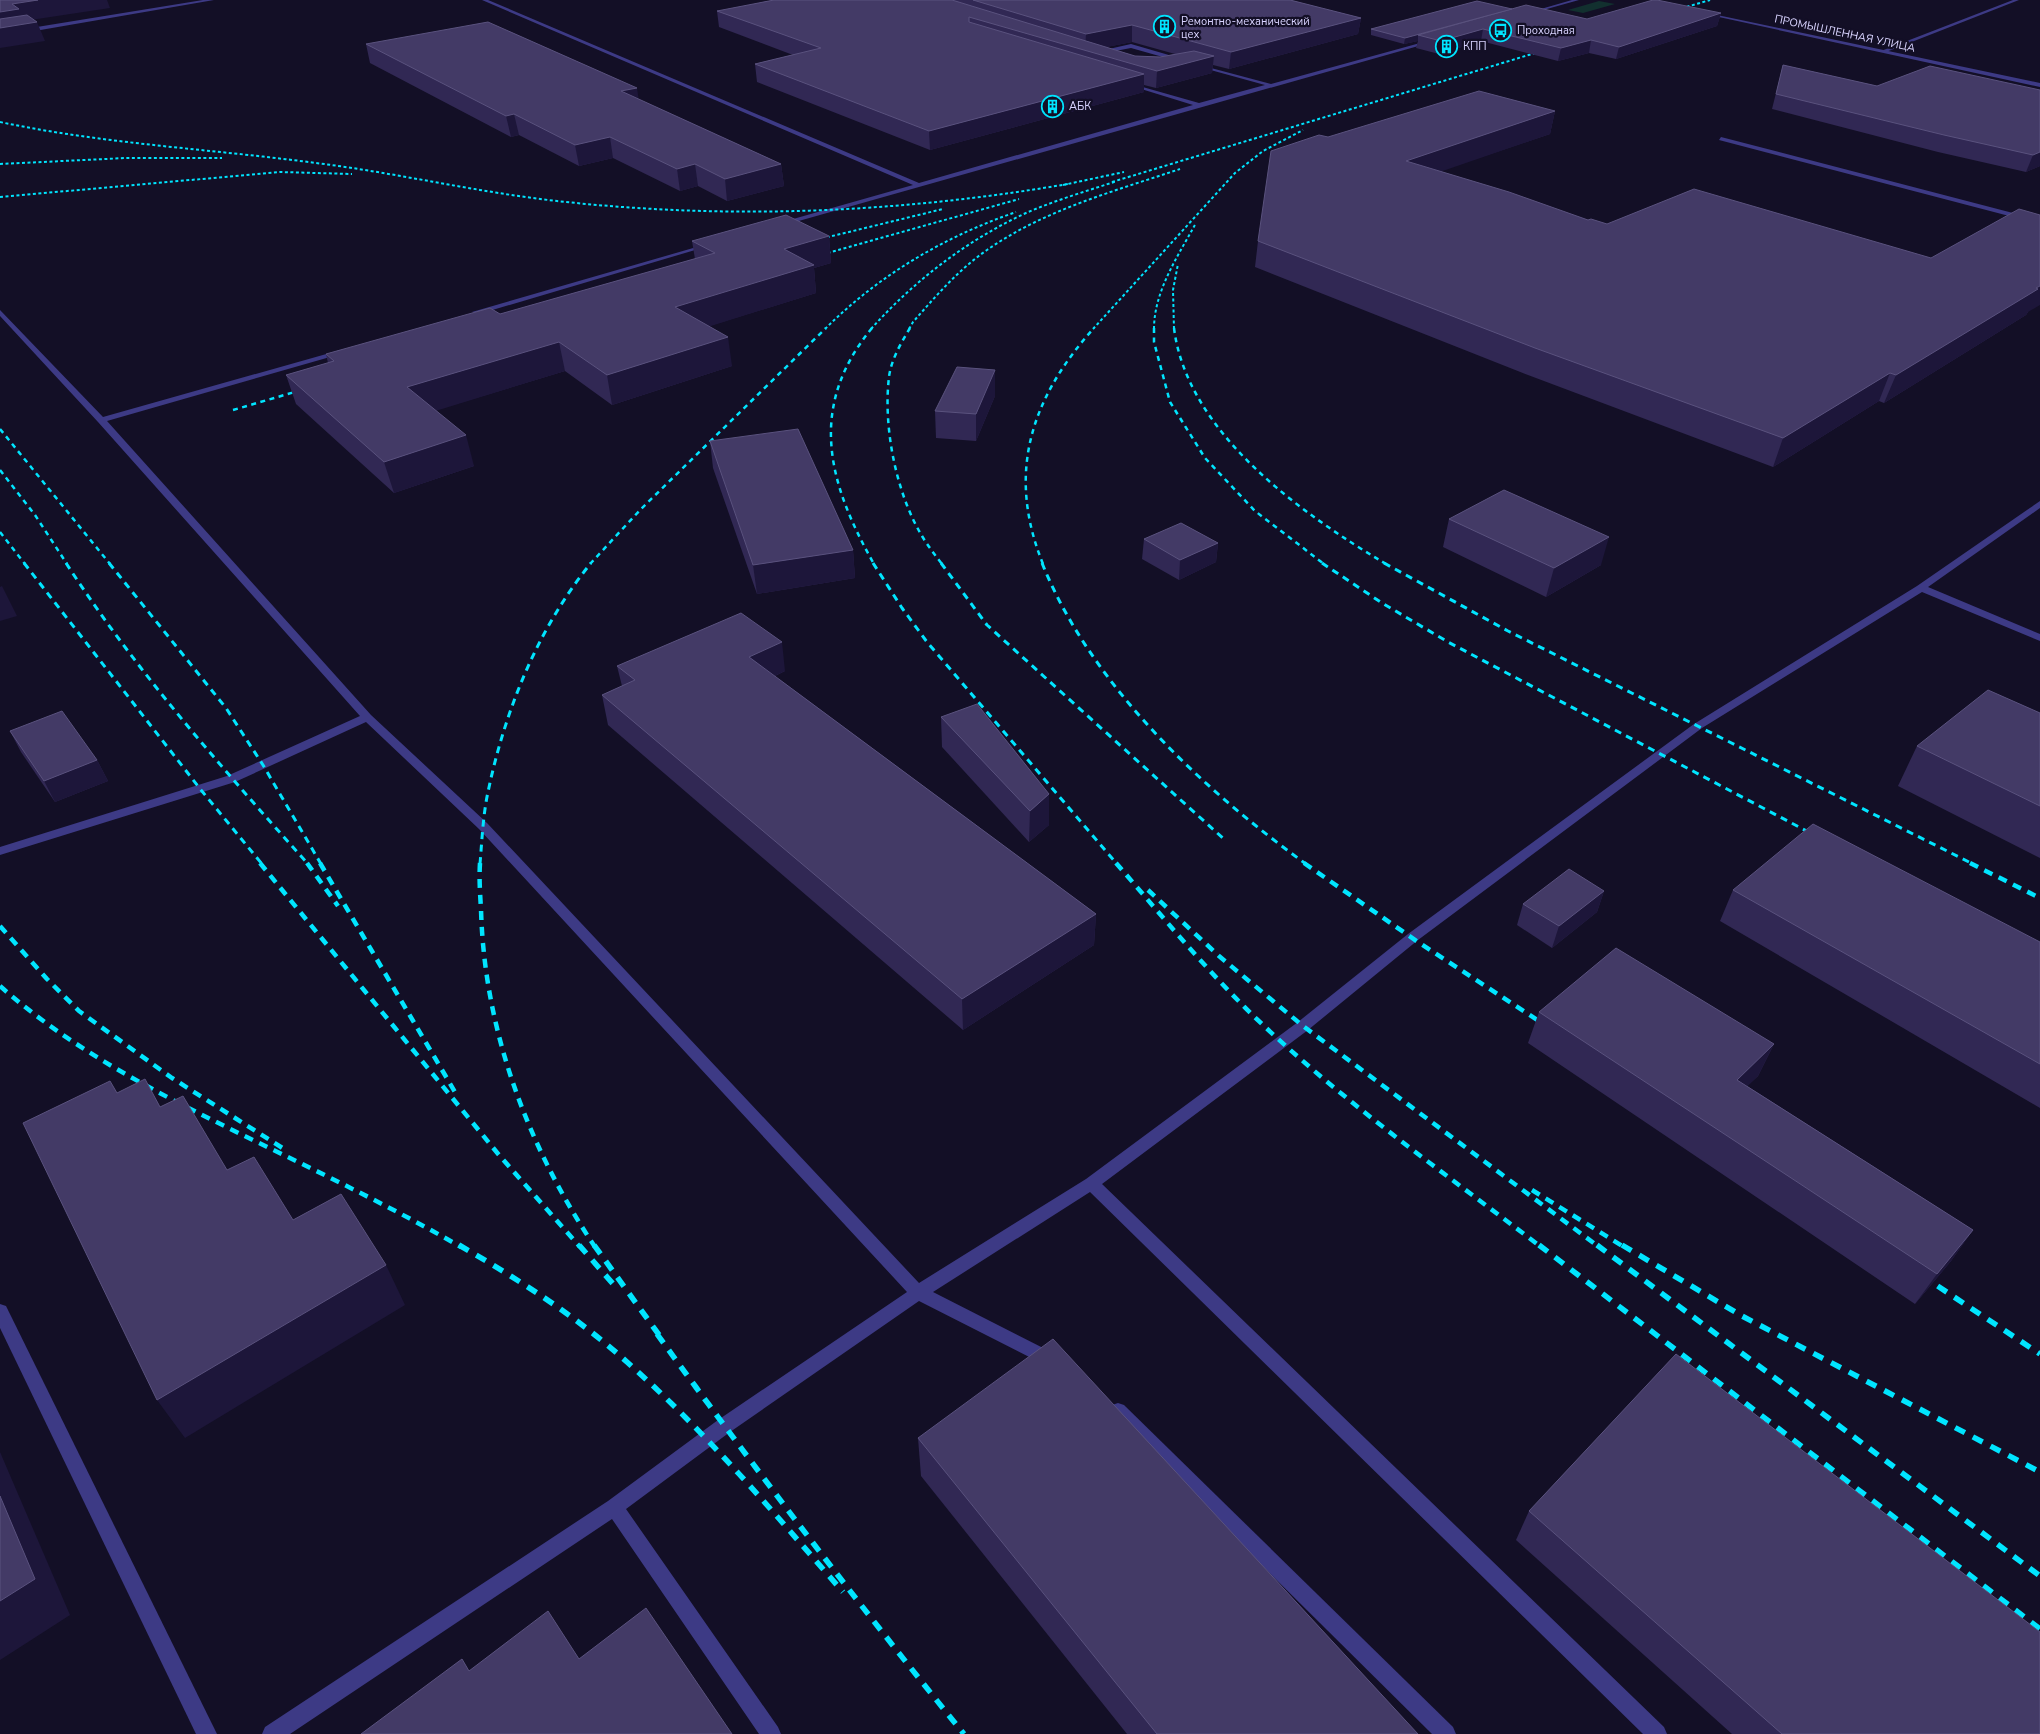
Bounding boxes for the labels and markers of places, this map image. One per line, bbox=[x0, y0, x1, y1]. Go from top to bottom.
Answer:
place label: Ремонтно-механический цех bbox=[1181, 14, 1310, 42]
building icon: Ремонтно-механический цех bbox=[1153, 15, 1177, 39]
bus stop icon: Проходная bbox=[1489, 18, 1513, 42]
place label: Проходная bbox=[1517, 23, 1575, 38]
building icon: КПП bbox=[1435, 34, 1459, 58]
place label: КПП bbox=[1463, 39, 1487, 54]
building icon: АБК bbox=[1041, 94, 1065, 118]
place label: АБК bbox=[1069, 99, 1091, 114]

